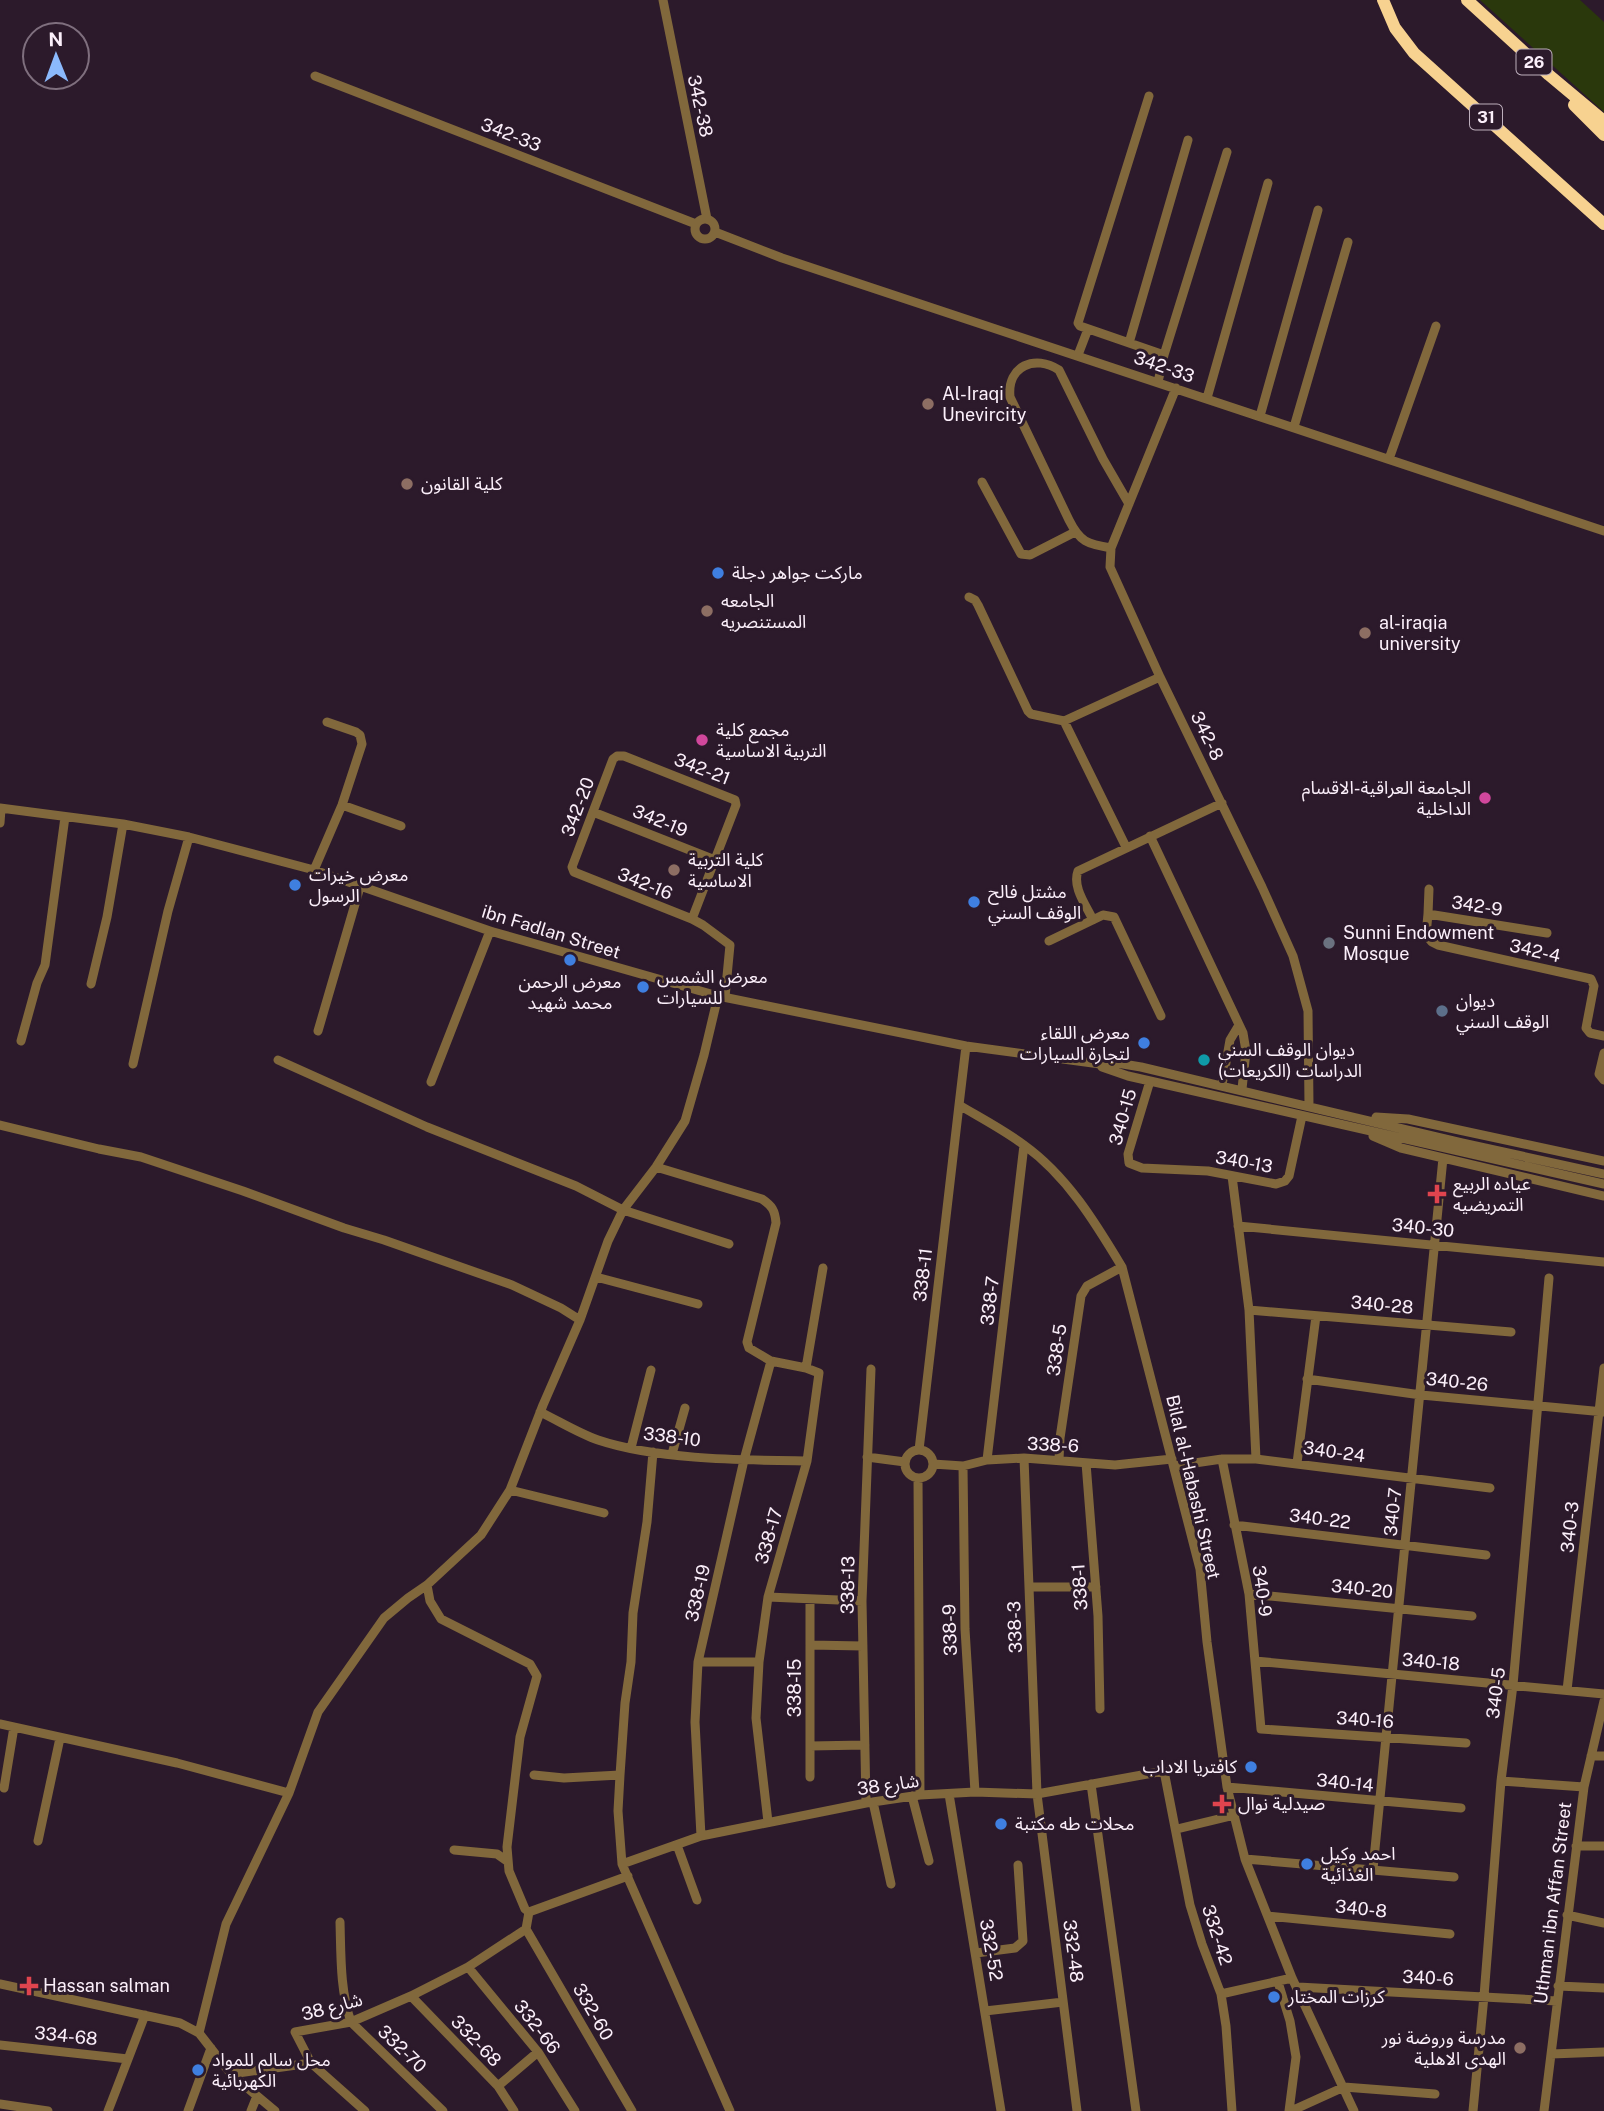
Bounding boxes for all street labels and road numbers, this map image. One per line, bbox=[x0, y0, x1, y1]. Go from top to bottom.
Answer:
road number: 26 bbox=[1516, 50, 1552, 74]
street label: 342-38 bbox=[684, 73, 717, 139]
road number: 31 bbox=[1470, 105, 1502, 130]
street label: 342-33 bbox=[478, 113, 544, 156]
street label: 342-33 bbox=[1131, 346, 1197, 387]
street label: 342-8 bbox=[1187, 708, 1228, 764]
street label: 342-21 bbox=[671, 748, 733, 789]
street label: 342-20 bbox=[557, 774, 598, 839]
street label: 342-19 bbox=[630, 800, 691, 841]
street label: 342-16 bbox=[615, 863, 676, 904]
street label: 342-9 bbox=[1450, 891, 1504, 920]
street label: ibn Fadlan Street bbox=[479, 900, 623, 963]
street label: 342-4 bbox=[1508, 934, 1563, 967]
street label: 340-15 bbox=[1104, 1086, 1141, 1148]
street label: 340-13 bbox=[1214, 1146, 1274, 1177]
street label: 340-30 bbox=[1391, 1214, 1455, 1241]
street label: 338-11 bbox=[909, 1247, 936, 1303]
street label: 338-7 bbox=[976, 1275, 1003, 1327]
street label: 340-28 bbox=[1350, 1291, 1414, 1318]
street label: 338-5 bbox=[1042, 1323, 1071, 1377]
street label: 340-26 bbox=[1425, 1368, 1489, 1395]
street label: Bilal al-Habashi Street bbox=[1162, 1393, 1225, 1581]
street label: 338-10 bbox=[642, 1423, 702, 1450]
street label: 338-6 bbox=[1026, 1433, 1080, 1456]
street label: 340-24 bbox=[1302, 1437, 1366, 1466]
street label: 340-7 bbox=[1379, 1486, 1406, 1537]
street label: 340-3 bbox=[1556, 1500, 1583, 1554]
street label: 340-22 bbox=[1288, 1504, 1352, 1533]
street label: 338-17 bbox=[750, 1505, 787, 1566]
street label: 338-13 bbox=[836, 1556, 859, 1614]
street label: 338-19 bbox=[681, 1562, 714, 1624]
street label: 338-1 bbox=[1067, 1563, 1092, 1611]
street label: 340-9 bbox=[1249, 1564, 1276, 1618]
street label: 340-20 bbox=[1330, 1575, 1394, 1602]
street label: 338-3 bbox=[1003, 1601, 1026, 1653]
street label: 338-9 bbox=[938, 1604, 961, 1656]
street label: 340-18 bbox=[1401, 1649, 1461, 1674]
street label: 338-15 bbox=[784, 1659, 805, 1717]
street label: 340-5 bbox=[1482, 1666, 1509, 1720]
street label: 340-16 bbox=[1336, 1707, 1395, 1732]
street label: 340-14 bbox=[1315, 1769, 1375, 1796]
street label: شارع 38 bbox=[856, 1770, 921, 1803]
street label: Uthman ibn Affan Street bbox=[1530, 1801, 1575, 2005]
street label: 340-8 bbox=[1334, 1895, 1388, 1922]
street label: 332-42 bbox=[1198, 1902, 1237, 1968]
street label: 332-52 bbox=[976, 1917, 1007, 1982]
street label: 332-48 bbox=[1059, 1918, 1088, 1984]
street label: 340-6 bbox=[1402, 1966, 1454, 1989]
street label: 332-60 bbox=[569, 1980, 618, 2044]
street label: شارع 38 bbox=[299, 1988, 366, 2029]
street label: 332-66 bbox=[510, 1996, 565, 2058]
street label: 332-68 bbox=[447, 2011, 506, 2071]
street label: 332-70 bbox=[374, 2020, 431, 2077]
street label: 334-68 bbox=[33, 2022, 99, 2049]

